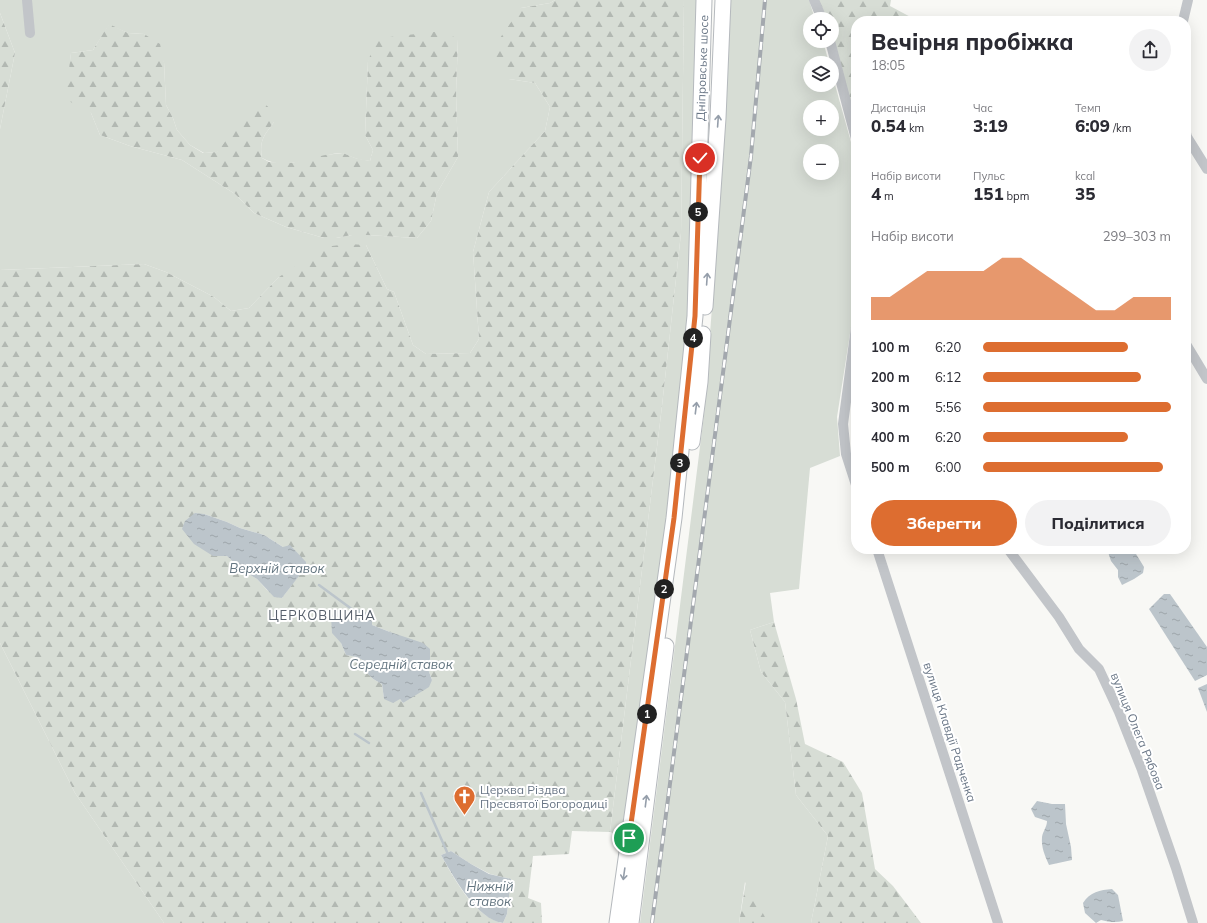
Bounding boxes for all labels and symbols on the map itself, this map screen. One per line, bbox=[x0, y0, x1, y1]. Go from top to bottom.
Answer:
street label: Дніпровське шосе bbox=[693, 14, 711, 121]
one-way arrow bbox=[714, 115, 721, 128]
pin bbox=[683, 141, 717, 175]
pin: 5 bbox=[688, 202, 708, 222]
one-way arrow bbox=[703, 273, 710, 286]
pin: 4 bbox=[683, 328, 703, 348]
one-way arrow bbox=[692, 402, 700, 415]
pin: 3 bbox=[670, 453, 690, 473]
water label: Верхній ставок bbox=[229, 560, 326, 576]
pin: 2 bbox=[654, 579, 674, 599]
district label: ЦЕРКОВЩИНА bbox=[268, 607, 376, 623]
water label: Середній ставок bbox=[349, 656, 454, 672]
street label: вулиця Клавдії Радченка bbox=[920, 660, 980, 804]
street label: вулиця Олега Рябова bbox=[1108, 670, 1168, 792]
pin: 1 bbox=[637, 704, 657, 724]
place label: Церква Різдва Пресвятої Богородиці bbox=[480, 782, 607, 811]
church icon: Церква Різдва Пресвятої Богородиці bbox=[452, 783, 478, 816]
one-way arrow bbox=[642, 795, 650, 808]
pin bbox=[612, 821, 646, 855]
one-way arrow bbox=[620, 867, 628, 880]
water label: Нижній ставок bbox=[467, 878, 514, 909]

